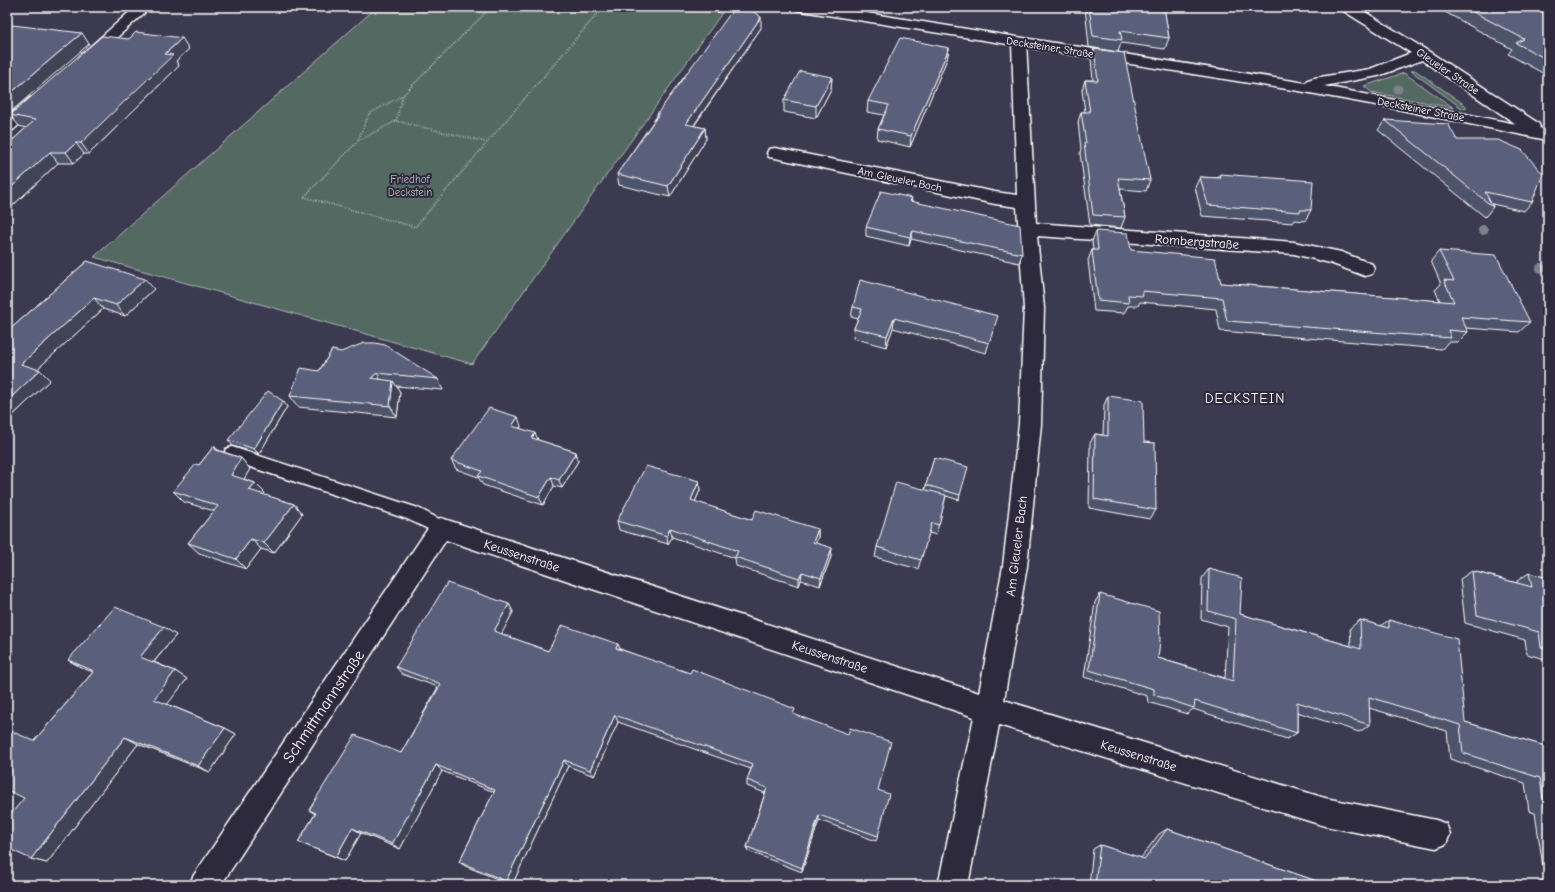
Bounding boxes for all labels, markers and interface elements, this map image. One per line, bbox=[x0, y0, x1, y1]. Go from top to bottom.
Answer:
street label: Decksteiner Straße bbox=[1005, 34, 1095, 61]
street label: Gleueler Straße bbox=[1414, 46, 1482, 98]
street label: Decksteiner Straße bbox=[1376, 95, 1466, 124]
street label: Am Gleueler Bach bbox=[857, 164, 943, 195]
park label: Friedhof Deckstein bbox=[388, 173, 432, 199]
street label: Rombergstraße bbox=[1154, 231, 1240, 252]
district label: DECKSTEIN bbox=[1205, 390, 1285, 407]
street label: Am Gleueler Bach bbox=[1003, 495, 1030, 597]
street label: Keussenstraße bbox=[482, 536, 562, 575]
street label: Keussenstraße bbox=[790, 637, 870, 676]
street label: Schmittmannstraße bbox=[279, 647, 368, 766]
street label: Keussenstraße bbox=[1099, 737, 1179, 774]

